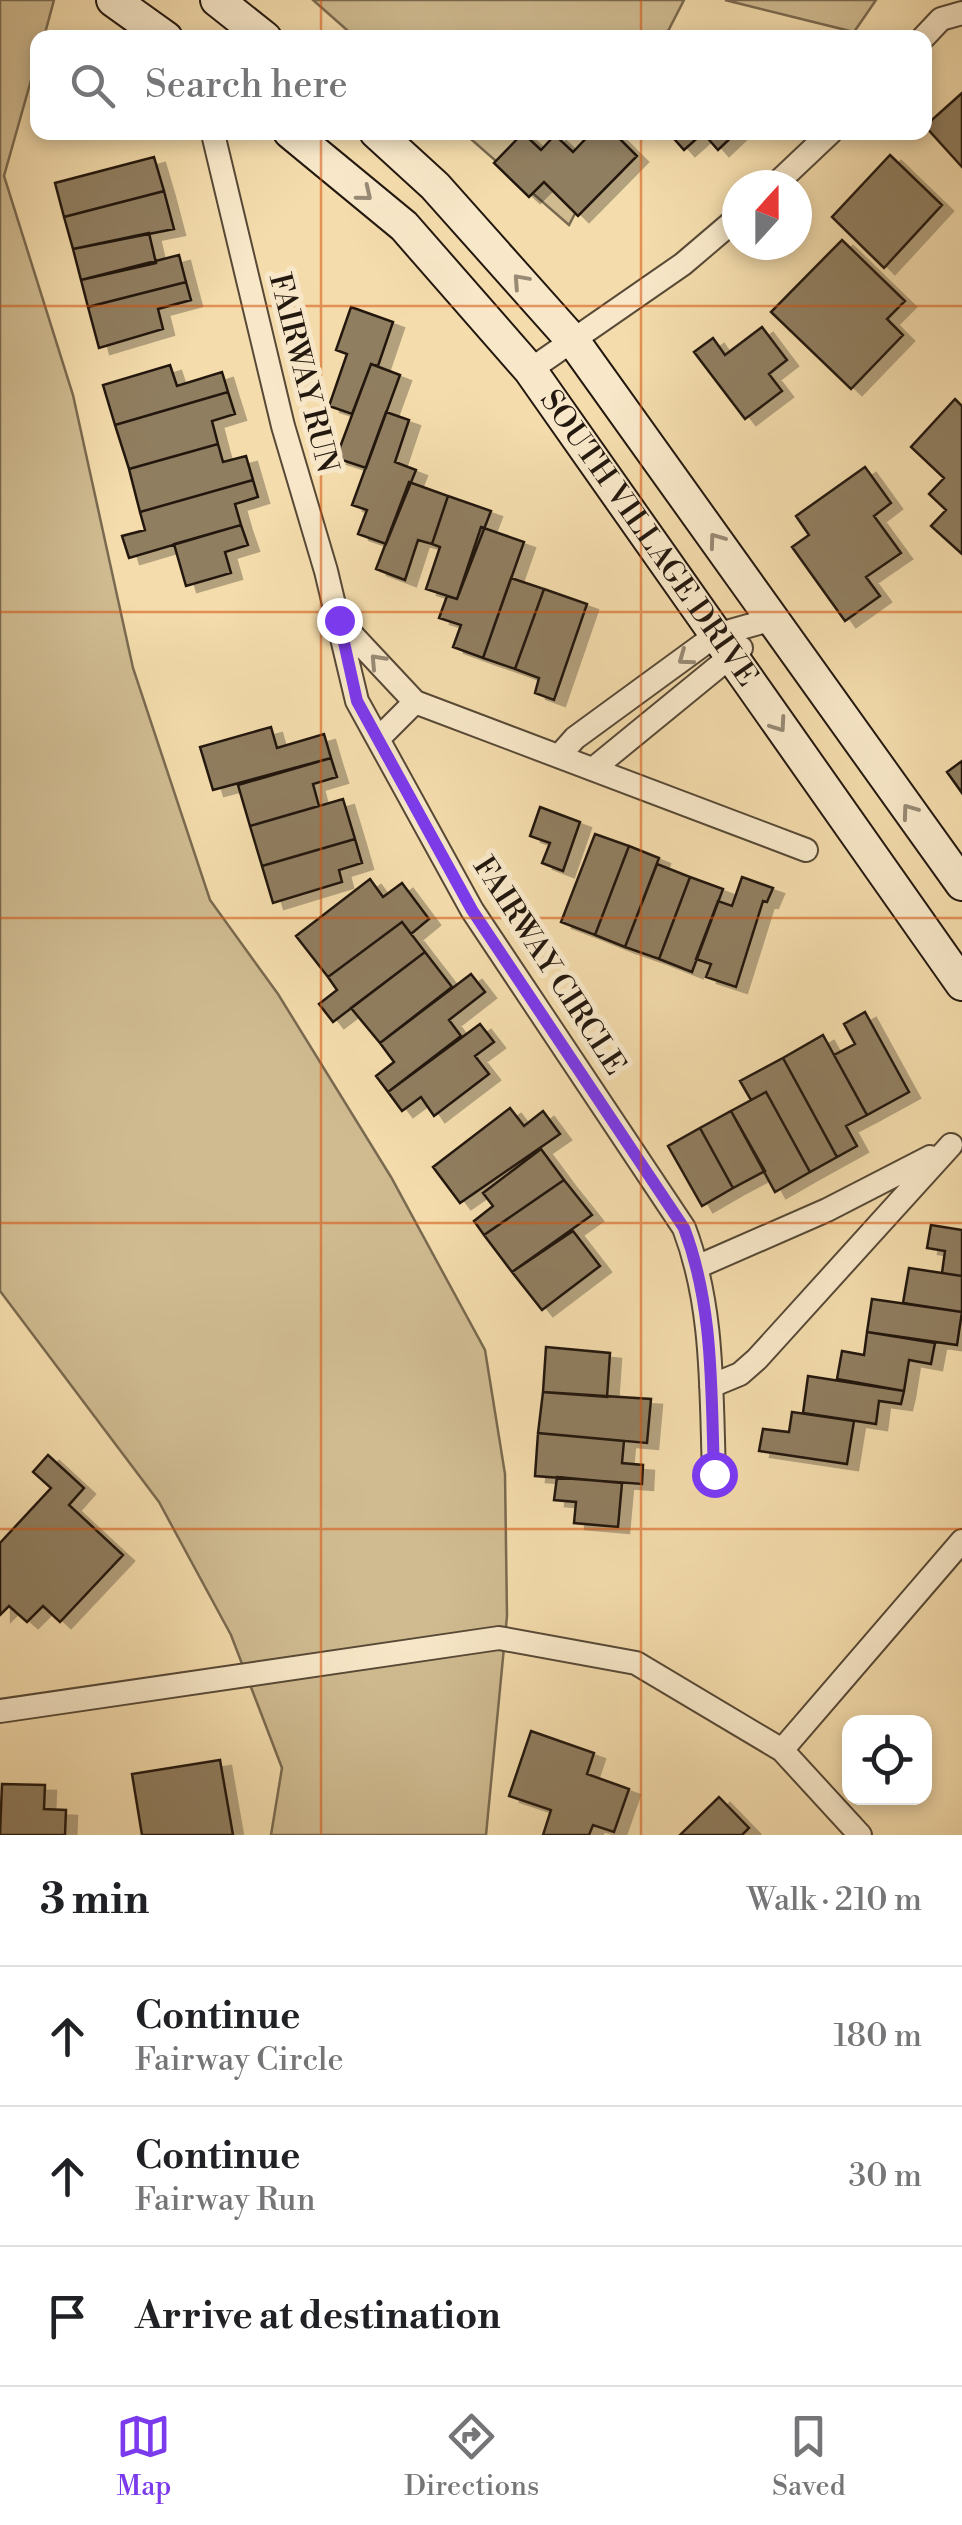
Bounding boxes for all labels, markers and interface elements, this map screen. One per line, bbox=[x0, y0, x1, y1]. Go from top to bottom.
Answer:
search box bbox=[30, 30, 932, 140]
icon: search bbox=[65, 58, 120, 113]
text: Search here bbox=[145, 62, 348, 109]
north arrow bbox=[722, 170, 812, 260]
one-way arrow bbox=[354, 182, 372, 200]
street label: FAIRWAY RUN bbox=[260, 270, 346, 476]
one-way arrow bbox=[514, 274, 532, 293]
street label: SOUTH VILLAGE DRIVE bbox=[531, 383, 766, 694]
one-way arrow bbox=[711, 533, 728, 551]
route end bbox=[317, 598, 363, 644]
one-way arrow bbox=[678, 646, 697, 664]
one-way arrow bbox=[371, 654, 389, 673]
one-way arrow bbox=[767, 714, 785, 732]
one-way arrow bbox=[903, 803, 921, 822]
street label: FAIRWAY CIRCLE bbox=[464, 850, 634, 1082]
route start bbox=[692, 1452, 738, 1498]
map controls bbox=[842, 1715, 932, 1805]
button: locate bbox=[842, 1715, 932, 1805]
text: 3 min bbox=[40, 1874, 149, 1927]
text: Walk · 210 m bbox=[747, 1880, 922, 1920]
text: Continue bbox=[135, 1993, 300, 2040]
icon: ahead bbox=[40, 2009, 95, 2064]
text: 180 m bbox=[833, 2016, 922, 2056]
text: Fairway Circle bbox=[135, 2040, 344, 2080]
text: Continue bbox=[135, 2133, 300, 2180]
icon: ahead bbox=[40, 2149, 95, 2204]
text: 30 m bbox=[848, 2156, 922, 2196]
text: Fairway Run bbox=[135, 2180, 316, 2220]
icon: arrive bbox=[40, 2289, 95, 2344]
text: Arrive at destination bbox=[135, 2293, 501, 2340]
tab: Map bbox=[116, 2409, 171, 2504]
tab: Directions bbox=[404, 2409, 539, 2504]
tab: Saved bbox=[772, 2409, 846, 2504]

